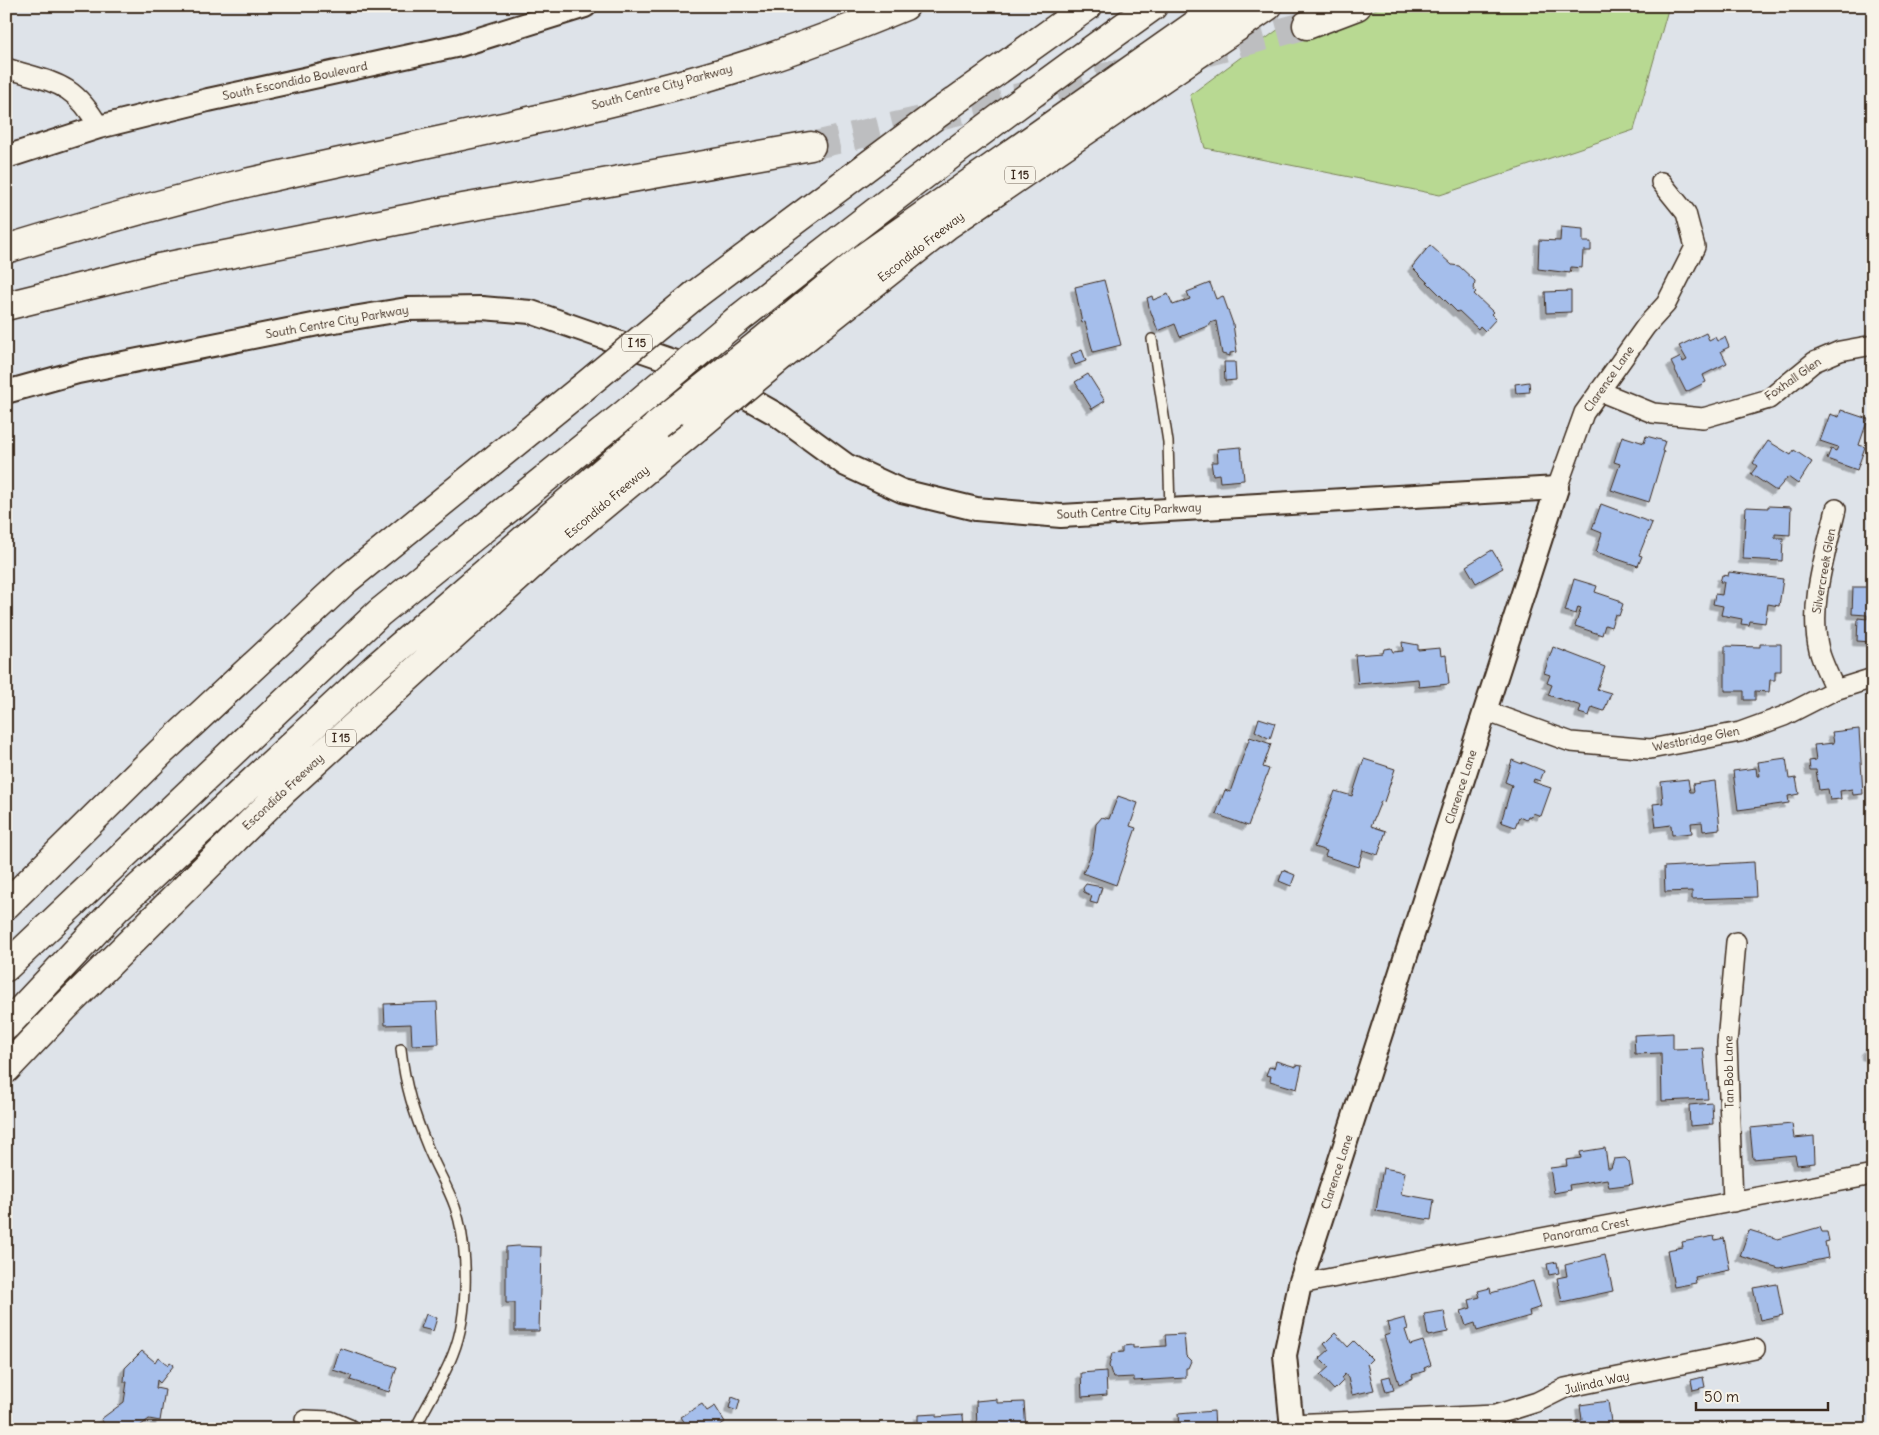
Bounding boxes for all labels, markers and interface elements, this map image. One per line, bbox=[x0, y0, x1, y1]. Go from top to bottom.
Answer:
street label: South Escondido Boulevard bbox=[221, 58, 369, 103]
street label: South Centre City Parkway bbox=[590, 60, 734, 113]
road number: I 15 bbox=[1005, 166, 1035, 184]
street label: Escondido Freeway bbox=[875, 208, 967, 285]
street label: South Centre City Parkway bbox=[264, 302, 410, 341]
road number: I 15 bbox=[622, 334, 652, 352]
street label: Clarence Lane bbox=[1580, 343, 1637, 415]
street label: Foxhall Glen bbox=[1762, 354, 1824, 404]
street label: Escondido Freeway bbox=[561, 462, 652, 541]
street label: South Centre City Parkway bbox=[1056, 499, 1202, 522]
street label: Silvercreek Glen bbox=[1809, 527, 1838, 615]
street label: Westbridge Glen bbox=[1651, 723, 1741, 754]
road number: I 15 bbox=[326, 730, 356, 746]
street label: Clarence Lane bbox=[1441, 748, 1480, 826]
street label: Escondido Freeway bbox=[239, 750, 326, 833]
street label: Tan Bob Lane bbox=[1720, 1035, 1737, 1109]
street label: Clarence Lane bbox=[1317, 1133, 1356, 1211]
street label: Panorama Crest bbox=[1541, 1214, 1630, 1245]
street label: Julinda Way bbox=[1563, 1368, 1631, 1397]
scale bar bbox=[1696, 1380, 1829, 1412]
text: 50 m bbox=[1704, 1387, 1739, 1406]

